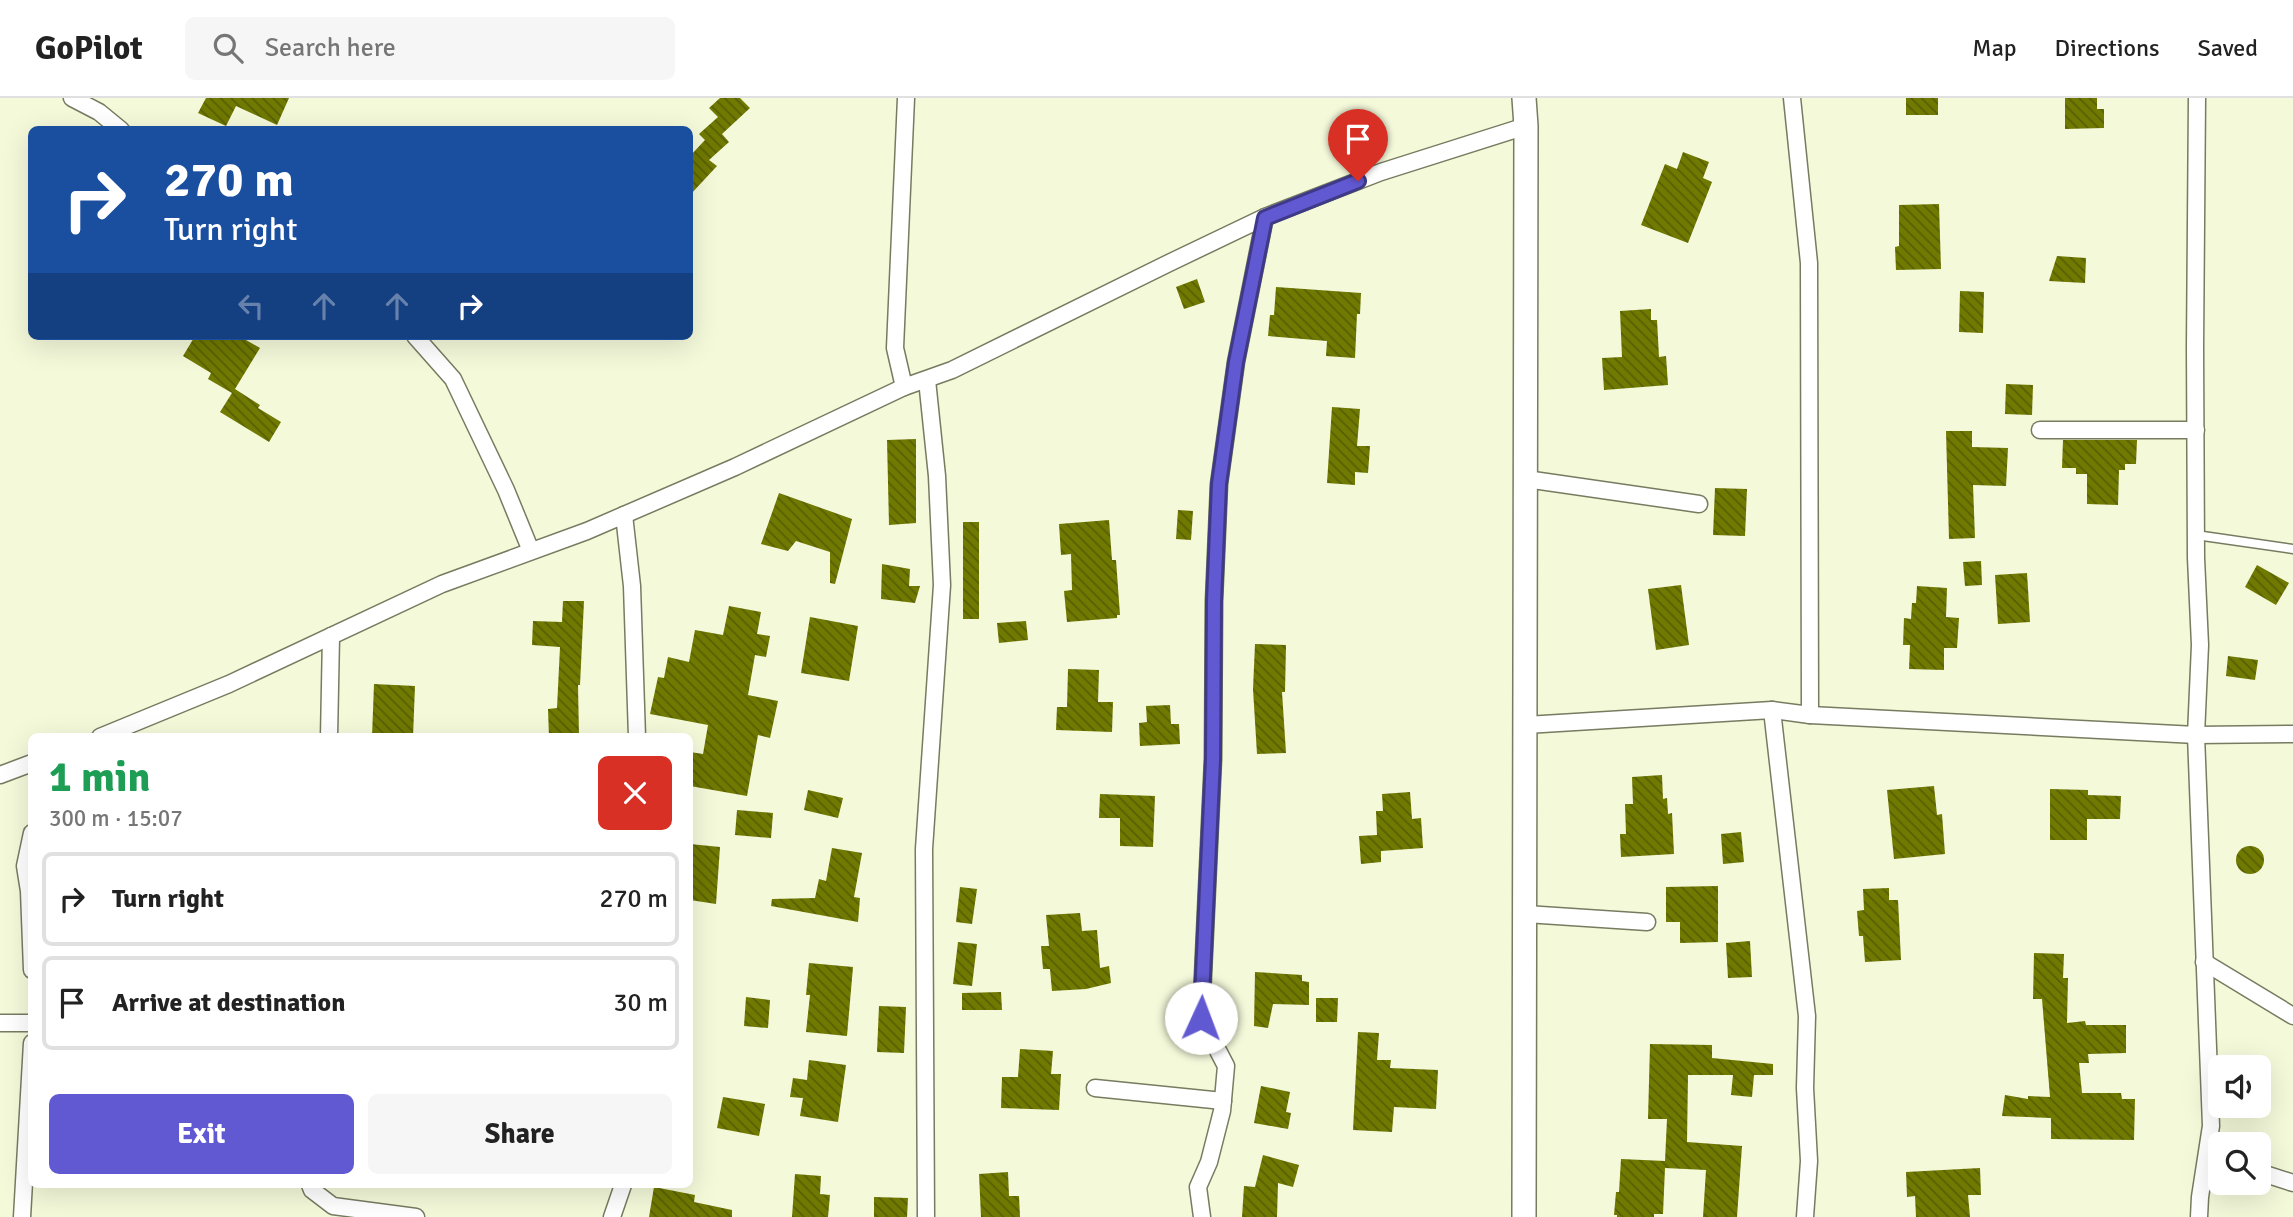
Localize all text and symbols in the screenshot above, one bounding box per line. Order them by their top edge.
search box [185,17,675,80]
text: GoPilot [35,28,143,69]
icon: search [209,29,247,67]
text: Search here [265,32,396,64]
text: Map [1972,33,2017,63]
text: Directions [2055,33,2160,63]
text: Saved [2198,33,2258,63]
pin [1328,109,1388,181]
icon: arrive [1339,120,1377,158]
text: 270 m [164,150,294,210]
icon: right [49,154,140,245]
text: Turn right [164,210,297,249]
icon: left [232,287,270,325]
icon: ahead [305,287,343,325]
icon: ahead [378,287,416,325]
icon: right [451,287,489,325]
text: 1 min [49,752,150,803]
button: close [598,756,672,830]
text: 300 m · 15:07 [49,804,183,833]
icon: right [53,880,91,918]
text: Turn right [112,883,224,915]
text: 270 m [599,883,668,915]
position arrow [1164,981,1238,1055]
icon: arrive [53,984,91,1022]
text: Arrive at destination [112,987,345,1019]
text: 30 m [613,987,668,1019]
map controls [2208,1055,2271,1195]
button: sound [2208,1055,2271,1118]
button: Exit [49,1094,354,1174]
button: Share [368,1094,672,1174]
button: search [2208,1132,2271,1195]

